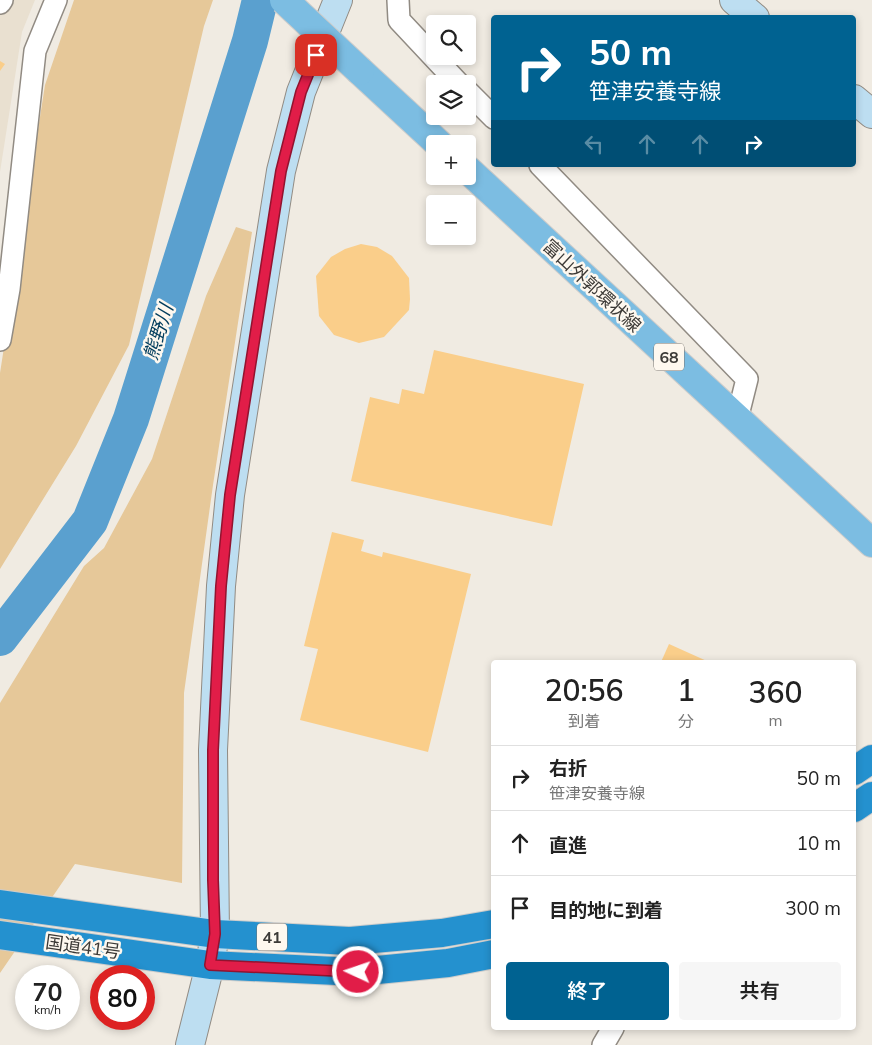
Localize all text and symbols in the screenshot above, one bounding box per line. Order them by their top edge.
map controls [426,15,476,245]
button: search [426,15,476,65]
text: 50 m [589,30,672,74]
pin [295,34,337,76]
icon: right [506,35,571,100]
icon: arrive [302,41,330,69]
button: layers [426,75,476,125]
text: 笹津安養寺線 [589,77,721,105]
icon: left [580,130,608,158]
icon: ahead [633,130,661,158]
icon: ahead [686,130,714,158]
icon: right [739,130,767,158]
button: + [426,135,476,185]
button: − [426,195,476,245]
street label: 富山外郭環状線 [538,234,646,337]
water label: 熊野川 [138,299,178,363]
road number: 68 [654,344,684,371]
text: 20:56 [544,671,624,709]
text: 1 [677,671,695,709]
text: 360 [749,673,803,711]
text: m [769,710,783,730]
text: 到着 [568,711,600,731]
text: 分 [678,711,694,731]
text: 右折 [549,756,587,780]
icon: right [506,764,534,792]
text: 50 m [797,766,841,790]
text: 笹津安養寺線 [549,783,645,803]
icon: ahead [506,829,534,857]
text: 10 m [797,831,841,855]
text: 直進 [549,833,587,857]
icon: arrive [506,894,534,922]
text: 300 m [785,896,841,920]
text: 目的地に到着 [549,898,663,922]
road number: 41 [257,924,287,950]
street label: 国道41号 [44,930,122,963]
position arrow [331,945,383,997]
button: 終了 [506,962,669,1020]
button: 共有 [679,962,841,1020]
speed limit sign: 80 [90,965,155,1030]
text: 70 [32,976,63,1007]
text: km/h [34,1002,61,1017]

